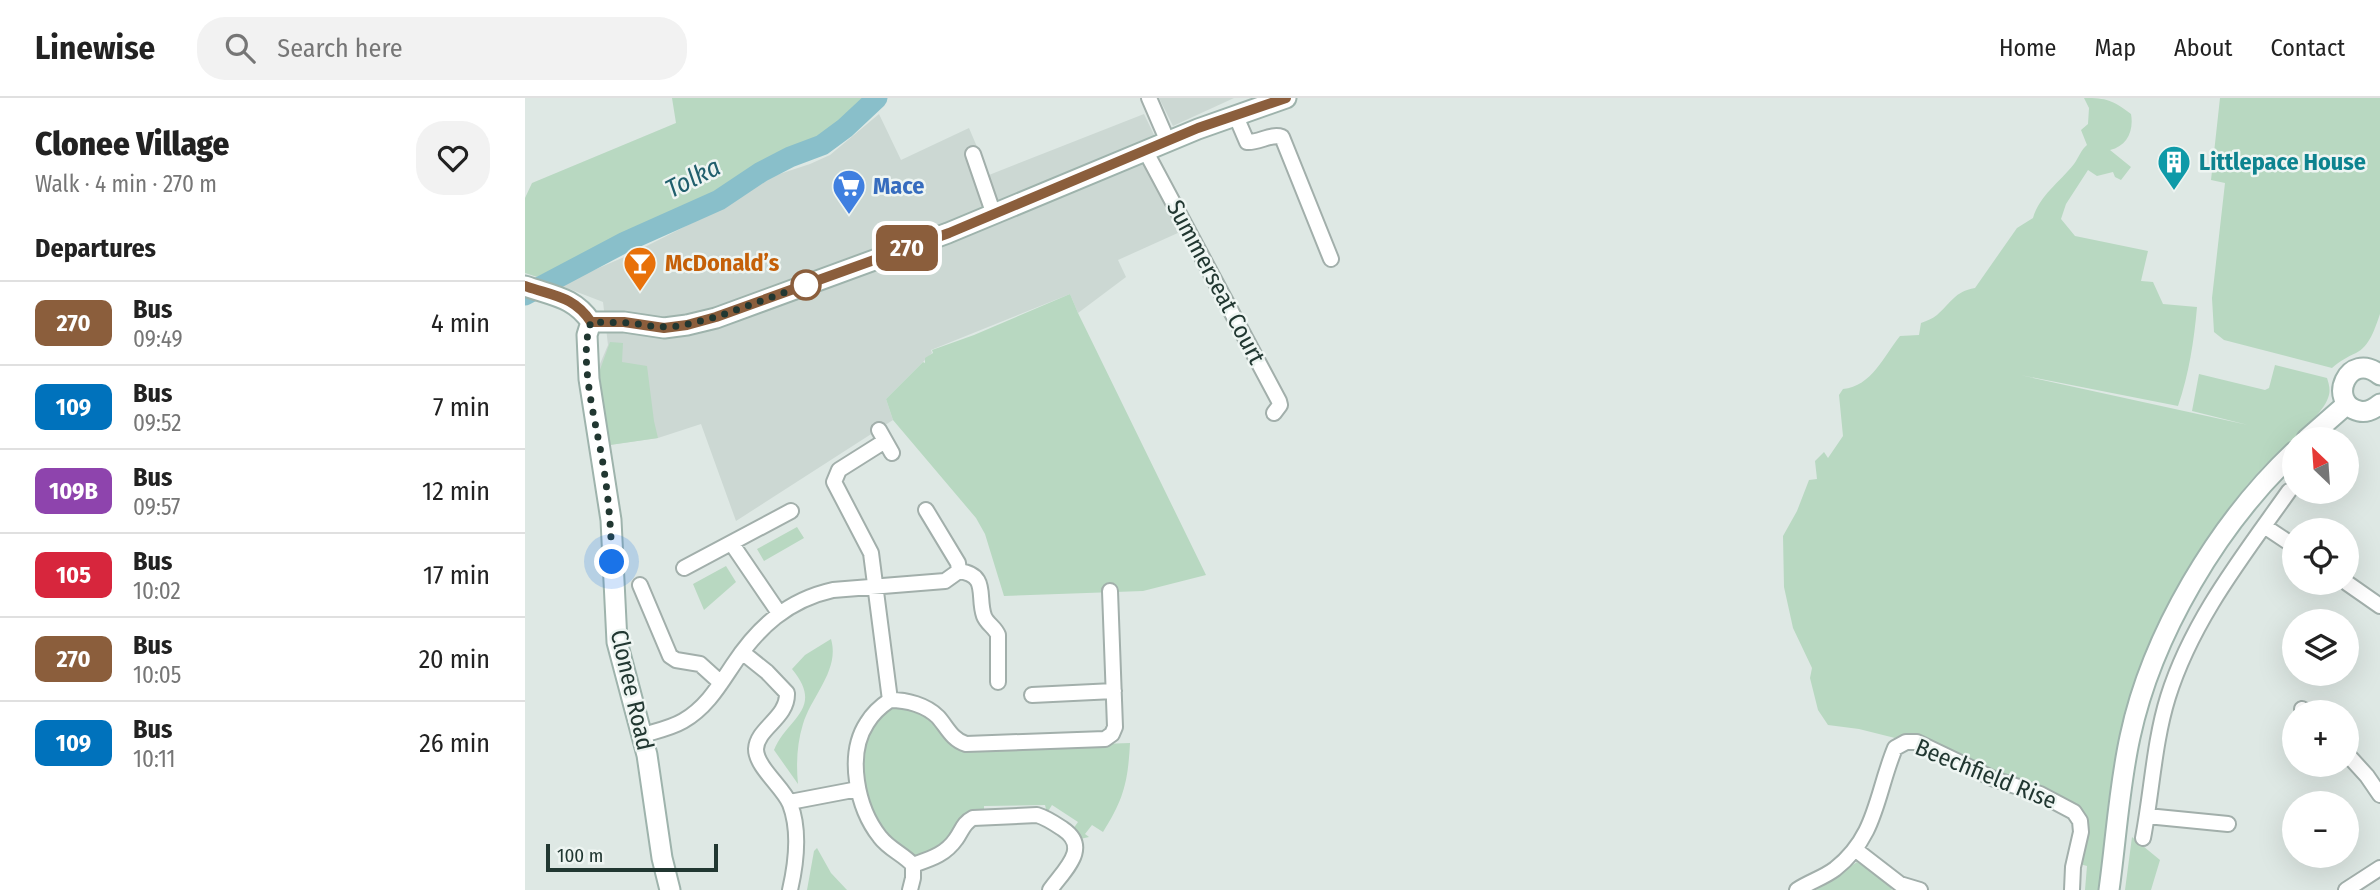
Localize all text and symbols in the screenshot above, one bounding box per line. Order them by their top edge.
search box [197,17,687,80]
text: Linewise [35,28,155,68]
icon: search [221,29,259,67]
text: Search here [277,33,403,64]
text: Home [1999,34,2056,62]
text: Map [2094,34,2136,62]
text: About [2174,34,2232,62]
text: Contact [2270,34,2345,62]
button: heart [416,121,490,195]
text: Clonee Village [35,124,229,164]
building icon: Littlepace House [2155,143,2193,192]
place label: Littlepace House [2199,148,2366,176]
water label: Tolka [660,151,726,205]
supermarket icon: Mace [830,167,868,216]
text: Walk · 4 min · 270 m [35,170,217,198]
place label: Mace [873,172,924,200]
street label: Summerseat Court [1161,195,1271,369]
line badge: 270 [867,225,947,271]
text: Departures [35,233,156,264]
text: 270 [890,234,924,262]
bar icon: McDonald’s [621,244,659,293]
place label: McDonald’s [665,249,780,277]
unlabelled marker [791,270,821,300]
text: Bus [133,294,172,325]
text: 4 min [431,308,490,339]
text: 270 [56,309,91,337]
text: 09:49 [133,325,183,353]
text: Bus [133,378,172,409]
text: 7 min [433,392,490,423]
text: 109 [56,393,91,421]
text: 09:52 [133,409,181,437]
north arrow [2282,427,2359,504]
map controls [2282,427,2359,868]
text: Bus [133,462,172,493]
text: 12 min [422,476,490,507]
text: 109B [49,477,98,505]
text: 09:57 [133,493,180,521]
button: locate [2282,518,2359,595]
your location [594,544,629,579]
text: Bus [133,546,172,577]
text: 17 min [423,560,490,591]
text: 105 [56,561,91,589]
text: 10:02 [133,577,181,605]
button: layers [2282,609,2359,686]
street label: Clonee Road [605,627,659,753]
text: Bus [133,630,172,661]
text: 20 min [419,644,490,675]
text: 270 [56,645,91,673]
text: 10:05 [133,661,181,689]
button: + [2282,700,2359,777]
text: Bus [133,714,172,745]
text: 26 min [419,728,490,759]
text: 109 [56,729,91,757]
street label: Beechfield Rise [1911,733,2061,815]
text: 10:11 [133,745,176,773]
button: − [2282,791,2359,868]
scale bar [546,841,717,873]
text: 100 m [557,844,603,867]

